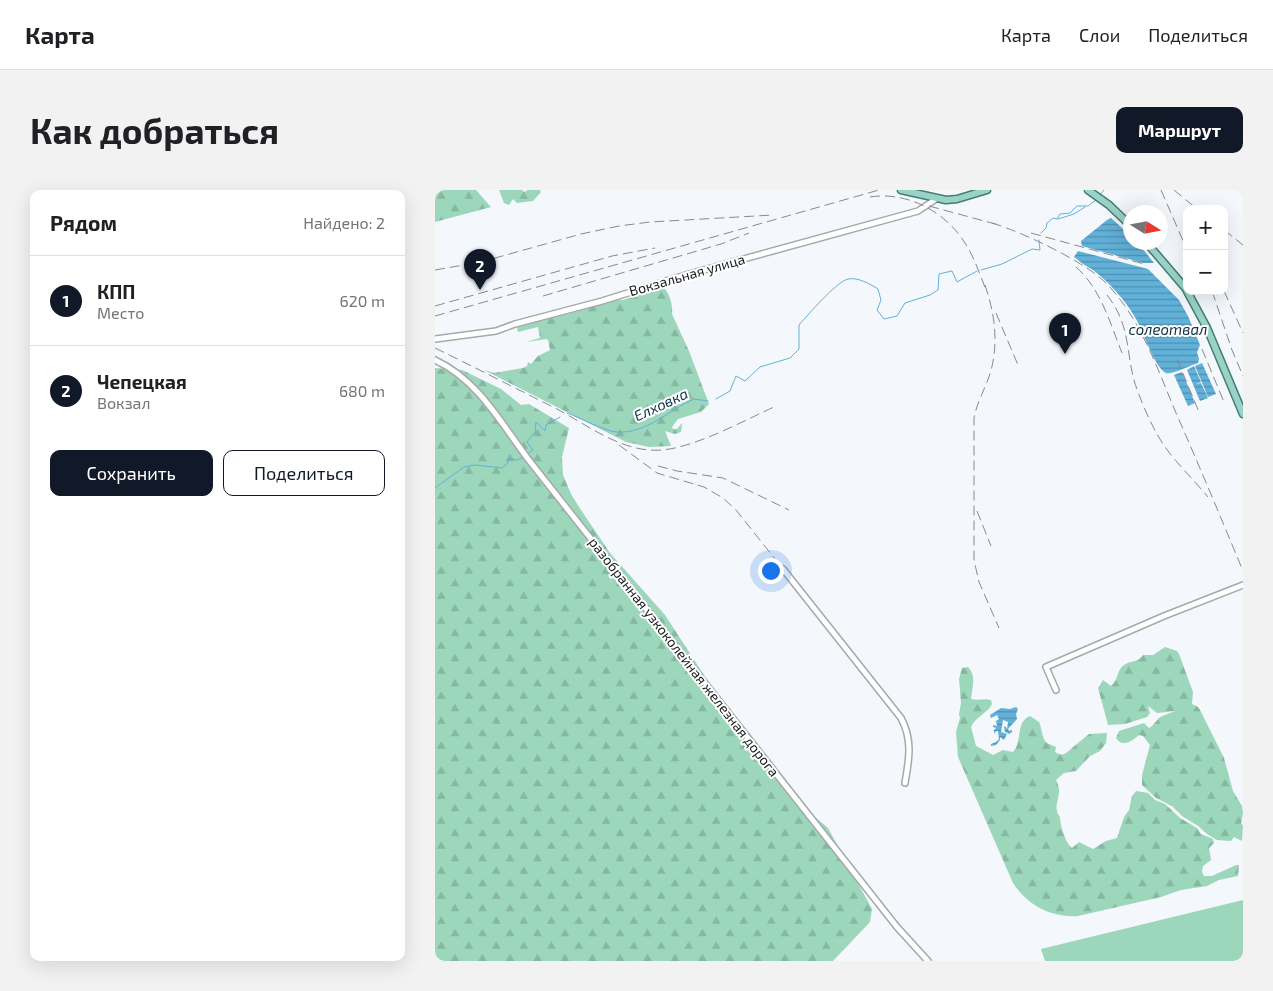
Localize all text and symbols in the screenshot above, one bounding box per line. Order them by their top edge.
text: Карта [25,20,95,49]
text: Карта [1001,24,1051,46]
text: Слои [1079,24,1120,46]
text: Поделиться [1148,24,1248,46]
button: Маршрут [1116,107,1243,153]
text: Как добраться [30,109,279,151]
north arrow [1123,205,1168,250]
map controls [1183,205,1228,295]
button: + [1183,205,1228,250]
text: Рядом [50,210,117,235]
text: Найдено: 2 [303,213,385,232]
pin: 2 [464,249,496,290]
street label: Вокзальная улица [627,250,747,299]
button: − [1183,250,1228,295]
text: КПП [97,280,136,303]
text: 1 [63,291,69,310]
text: 620 m [340,291,385,310]
text: Место [97,303,144,322]
pin: 1 [1049,313,1081,354]
water label: солеотвал [1129,320,1207,338]
text: Чепецкая [97,370,187,393]
text: 2 [61,381,71,400]
text: 680 m [339,381,385,400]
water label: Елховка [631,384,691,424]
text: Вокзал [97,393,150,412]
button: Сохранить [50,450,213,496]
button: Поделиться [223,450,385,496]
street label: разобранная узкоколейная железная дорога [586,534,783,780]
your location [758,558,784,584]

